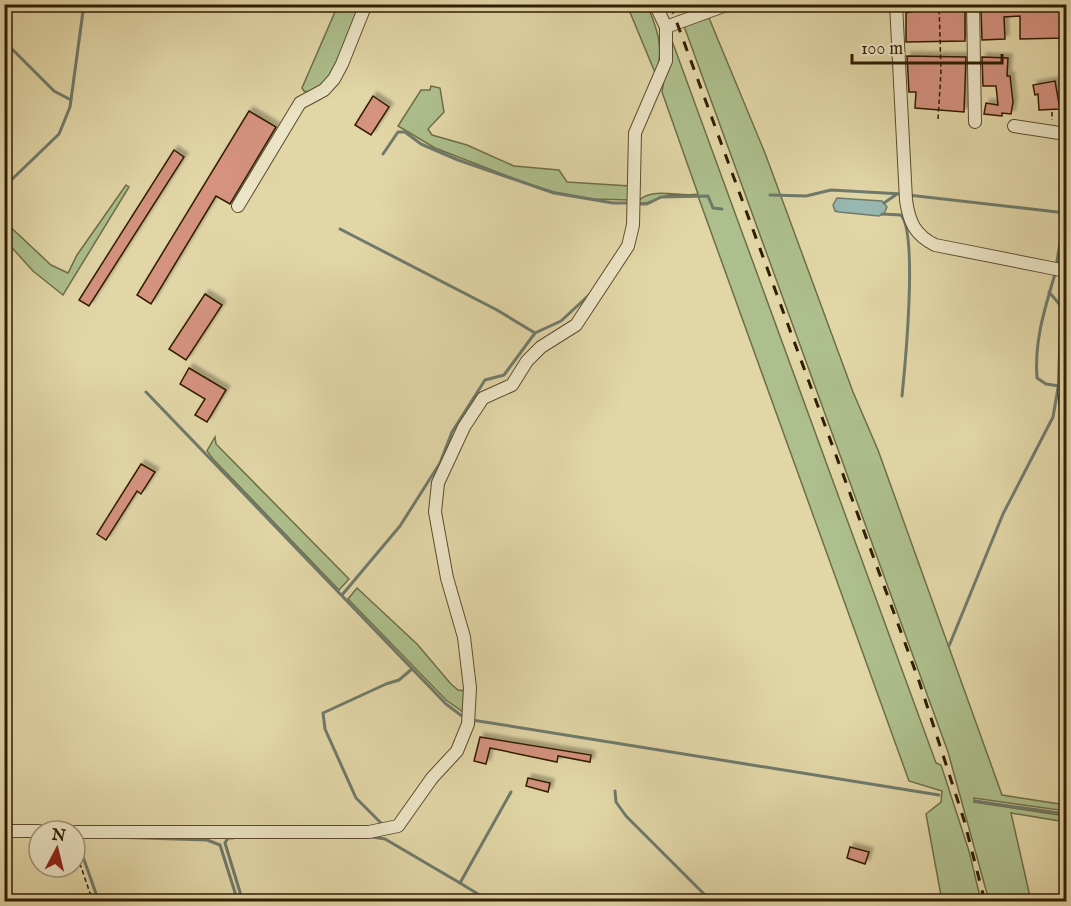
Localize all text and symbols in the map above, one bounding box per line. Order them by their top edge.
scale bar [852,27,1002,65]
text: 100 m [861,38,903,61]
north arrow [27,819,87,879]
text: N [50,825,67,847]

